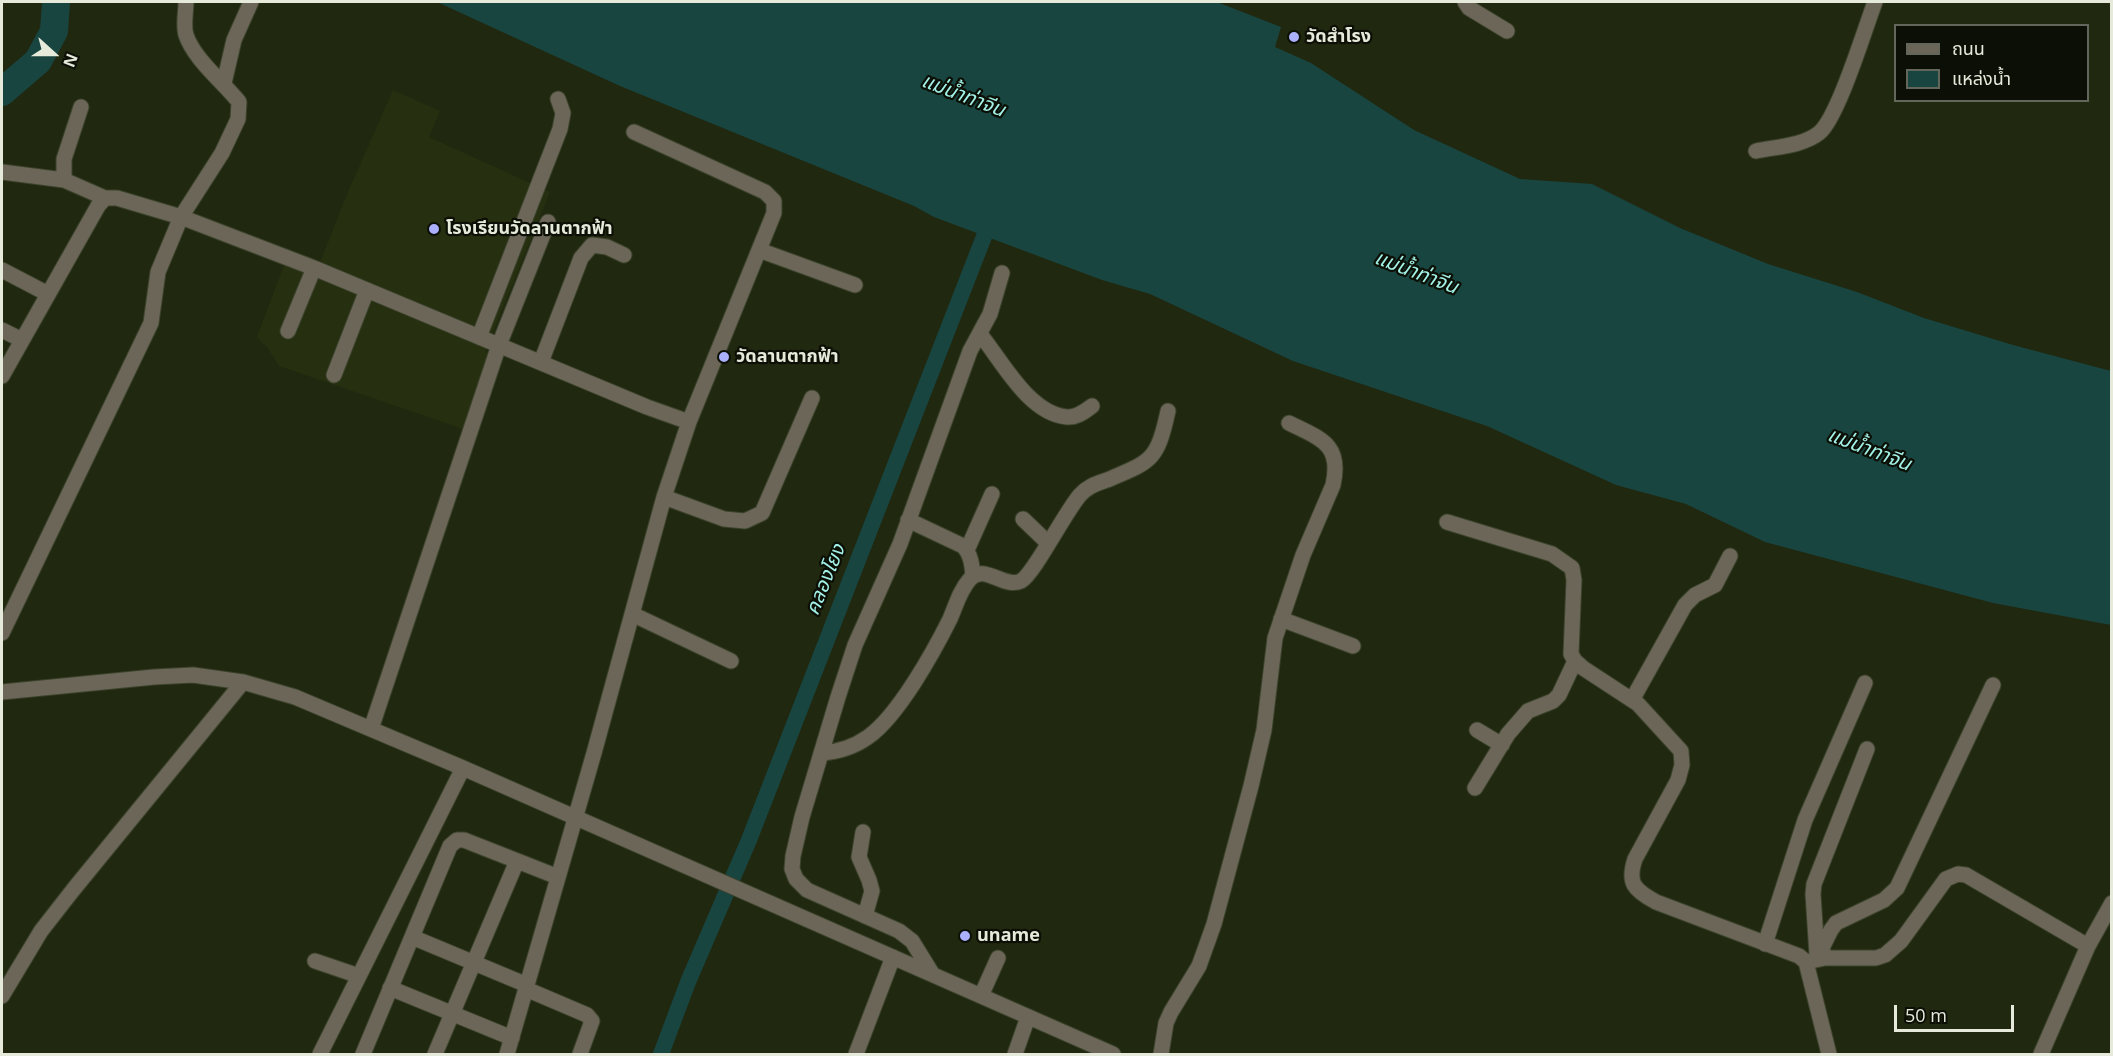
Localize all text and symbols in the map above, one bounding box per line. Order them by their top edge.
north arrow [24,24,84,84]
legend [1894,24,2089,102]
place label: วัดสำโรง [1306,26,1371,48]
marker: วัดสำโรง [1287,30,1301,44]
text: ถนน [1952,36,1985,60]
text: N [58,50,83,70]
text: แหล่งน้ำ [1952,66,2011,90]
water label: แม่น้ำท่าจีน [918,69,1008,123]
place label: โรงเรียนวัดลานตากฟ้า [446,218,613,240]
marker: โรงเรียนวัดลานตากฟ้า [427,222,441,236]
water label: แม่น้ำท่าจีน [1371,246,1461,300]
place label: วัดลานตากฟ้า [736,346,838,368]
marker: วัดลานตากฟ้า [717,350,731,364]
water label: แม่น้ำท่าจีน [1824,423,1914,477]
water label: คลองโยง [801,541,851,619]
place label: uname [977,925,1040,947]
marker: uname [958,929,972,943]
scale bar [1897,993,2017,1031]
text: 50 m [1905,1003,1947,1027]

